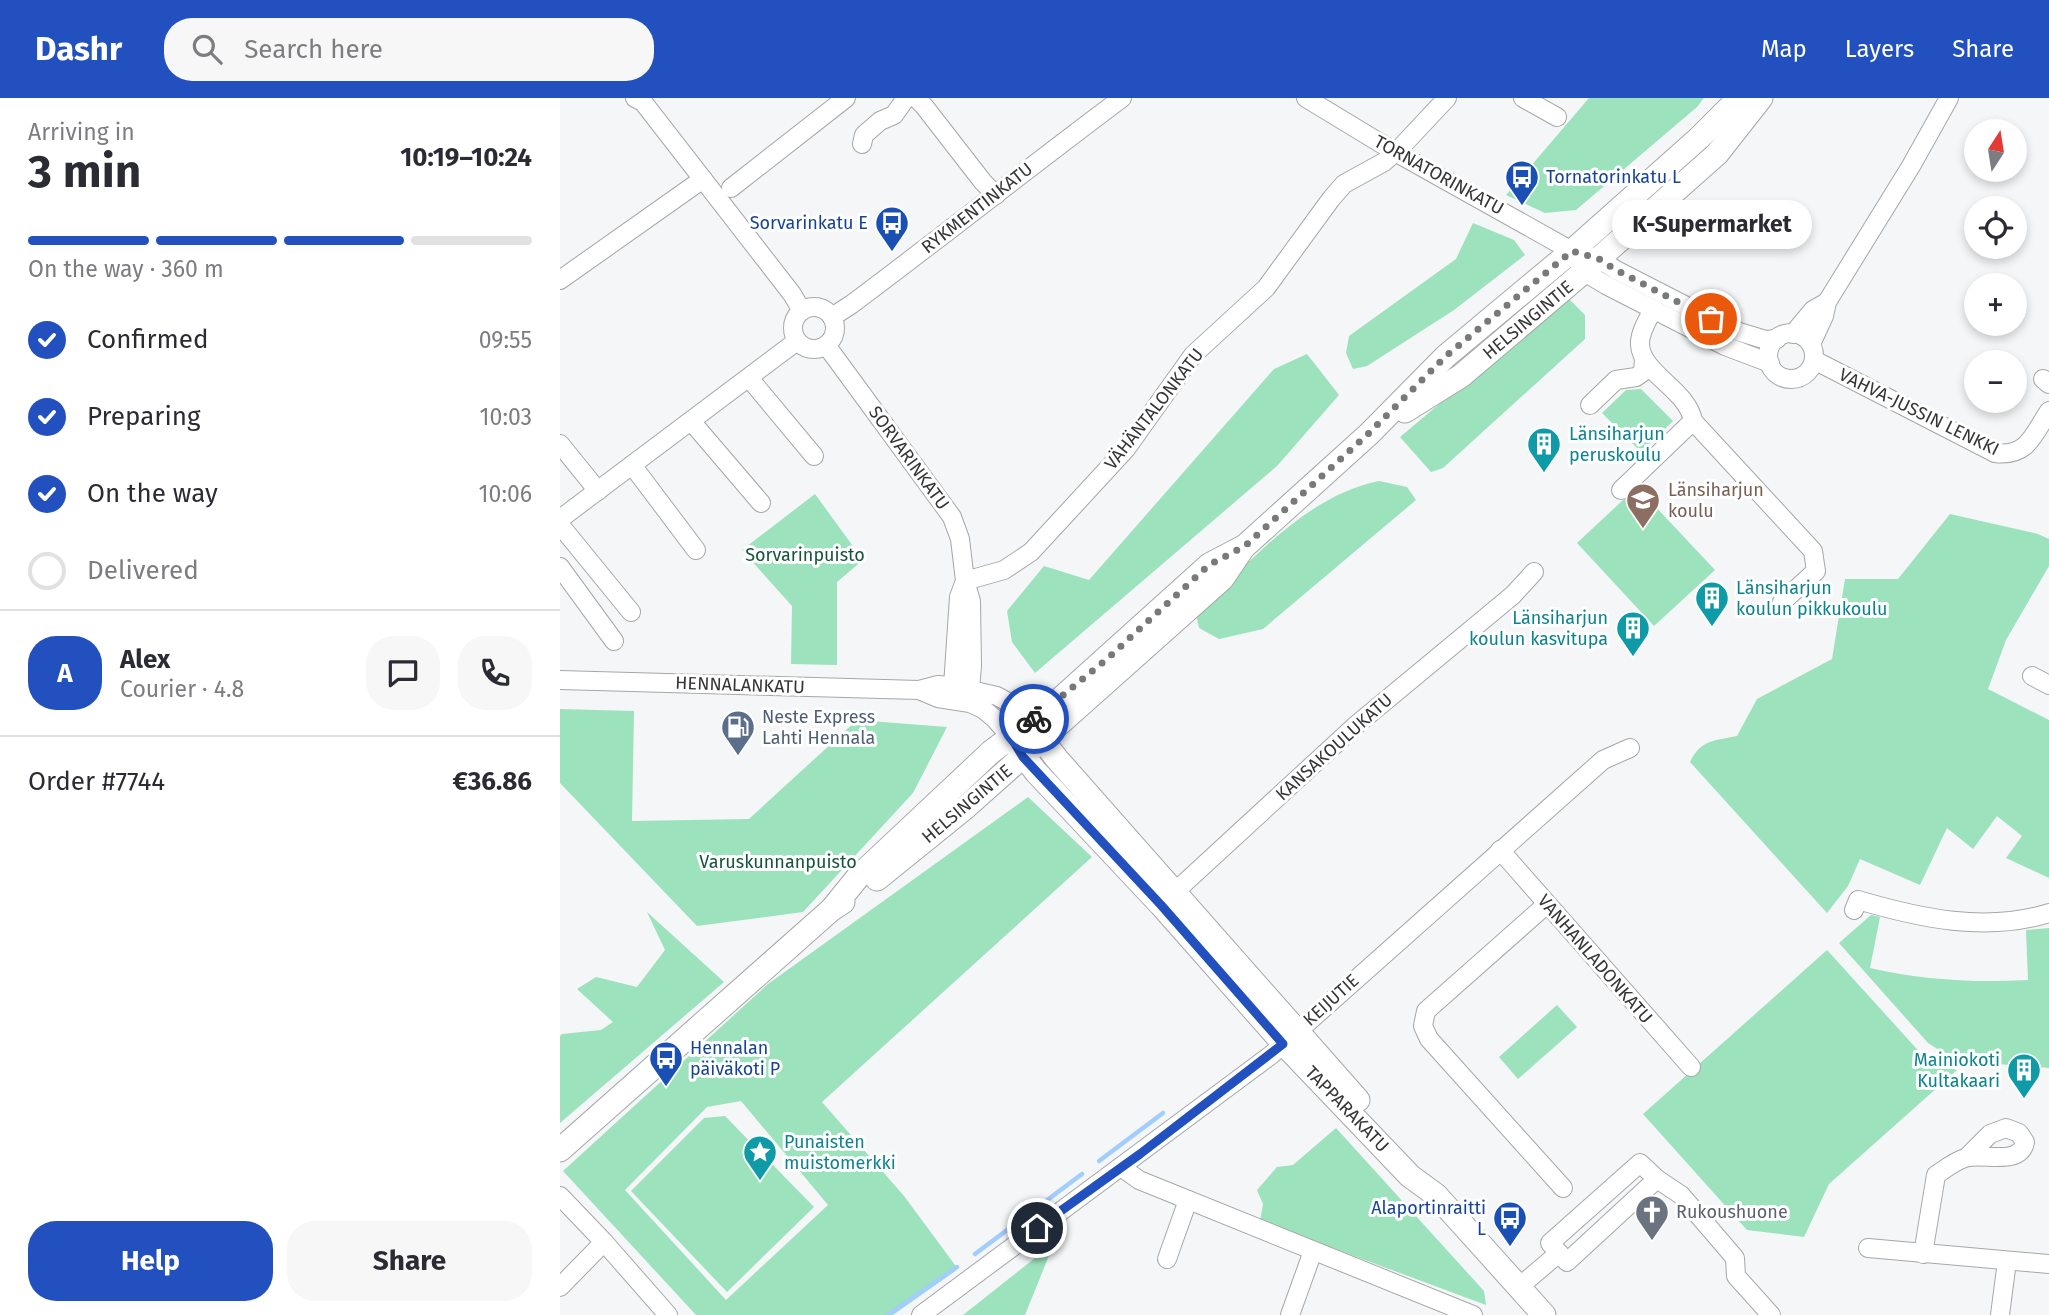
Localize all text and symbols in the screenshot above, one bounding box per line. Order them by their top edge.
search box [164,18,654,81]
text: Dashr [35,29,122,69]
icon: search [188,30,226,68]
text: Search here [244,34,383,65]
text: Map [1761,35,1807,63]
text: Layers [1845,35,1914,63]
text: Share [1952,35,2014,63]
text: Arriving in [28,118,135,146]
north arrow [1964,119,2026,182]
map controls [1964,119,2027,413]
street label: TORNATORINKATU [1370,130,1508,220]
text: 10:19–10:24 [400,142,532,173]
text: 3 min [28,144,141,199]
street label: RYKMENTINKATU [917,158,1037,258]
bus stop icon: Tornatorinkatu L [1503,158,1541,207]
place label: Tornatorinkatu L [1546,166,1681,188]
button: locate [1964,196,2027,259]
callout: K-Supermarket [1611,200,1811,249]
bus stop icon: Sorvarinkatu E [873,204,911,253]
text: K-Supermarket [1632,210,1792,238]
place label: Sorvarinkatu E [750,212,868,234]
text: On the way · 360 m [28,255,224,283]
button: + [1964,273,2027,336]
street label: HELSINGINTIE [1478,276,1578,364]
pin [1681,289,1741,349]
icon: bag [1692,300,1730,338]
icon: check [28,321,66,359]
text: Confirmed [87,324,208,355]
text: 09:55 [479,326,532,354]
street label: VÄHÄNTALONKATU [1100,344,1208,474]
button: − [1964,350,2027,413]
street label: VAHVA-JUSSIN LENKKI [1835,364,2003,460]
icon: check [28,398,66,436]
text: Preparing [87,401,200,432]
street label: SORVARINKATU [864,402,954,514]
text: 10:03 [480,403,532,431]
place label: Länsiharjun peruskoulu [1569,423,1665,466]
building icon: Länsiharjun peruskoulu [1525,425,1563,474]
icon: check [28,475,66,513]
text: On the way [87,478,218,509]
place label: Länsiharjun koulu [1668,479,1764,522]
text: 10:06 [479,480,532,508]
school or university icon: Länsiharjun koulu [1624,481,1662,530]
park label: Sorvarinpuisto [745,544,865,566]
text: Delivered [87,555,199,586]
place label: Länsiharjun koulun pikkukoulu [1736,577,1887,620]
building icon: Länsiharjun koulun pikkukoulu [1693,579,1731,628]
place label: Länsiharjun koulun kasvitupa [1469,607,1608,650]
building icon: Länsiharjun koulun kasvitupa [1614,609,1652,658]
button: chat [366,636,440,710]
button: phone [458,636,532,710]
text: Alex [120,644,170,675]
text: A [57,658,73,689]
street label: HENNALANKATU [675,672,805,698]
text: Courier · 4.8 [120,675,244,703]
courier [999,684,1069,754]
street label: KANSAKOULUKATU [1271,689,1397,805]
icon: bike [1015,700,1053,738]
place label: Neste Express Lahti Hennala [762,706,875,749]
fuel station icon: Neste Express Lahti Hennala [719,708,757,757]
street label: HELSINGINTIE [917,760,1017,848]
text: Order #7744 [28,766,165,797]
text: €36.86 [452,766,532,797]
park label: Varuskunnanpuisto [699,851,857,873]
street label: VANHANLADONKATU [1533,890,1657,1028]
street label: KEIJUTIE [1299,969,1363,1031]
place label: Hennalan päiväkoti P [690,1037,780,1080]
bus stop icon: Hennalan päiväkoti P [647,1039,685,1088]
place label: Mainiokoti Kultakaari [1914,1049,2000,1092]
building icon: Mainiokoti Kultakaari [2005,1051,2043,1100]
street label: TAPPARAKATU [1300,1061,1394,1157]
place label: Punaisten muistomerkki [784,1131,896,1174]
place icon: Punaisten muistomerkki [741,1133,779,1182]
church icon: Rukoushuone [1633,1193,1671,1242]
place label: Alaportinraitti L [1371,1197,1486,1240]
pin [1007,1198,1067,1258]
bus stop icon: Alaportinraitti L [1491,1199,1529,1248]
place label: Rukoushuone [1676,1201,1788,1223]
icon: home [1018,1209,1056,1247]
button: Help [28,1221,273,1301]
button: Share [287,1221,532,1301]

